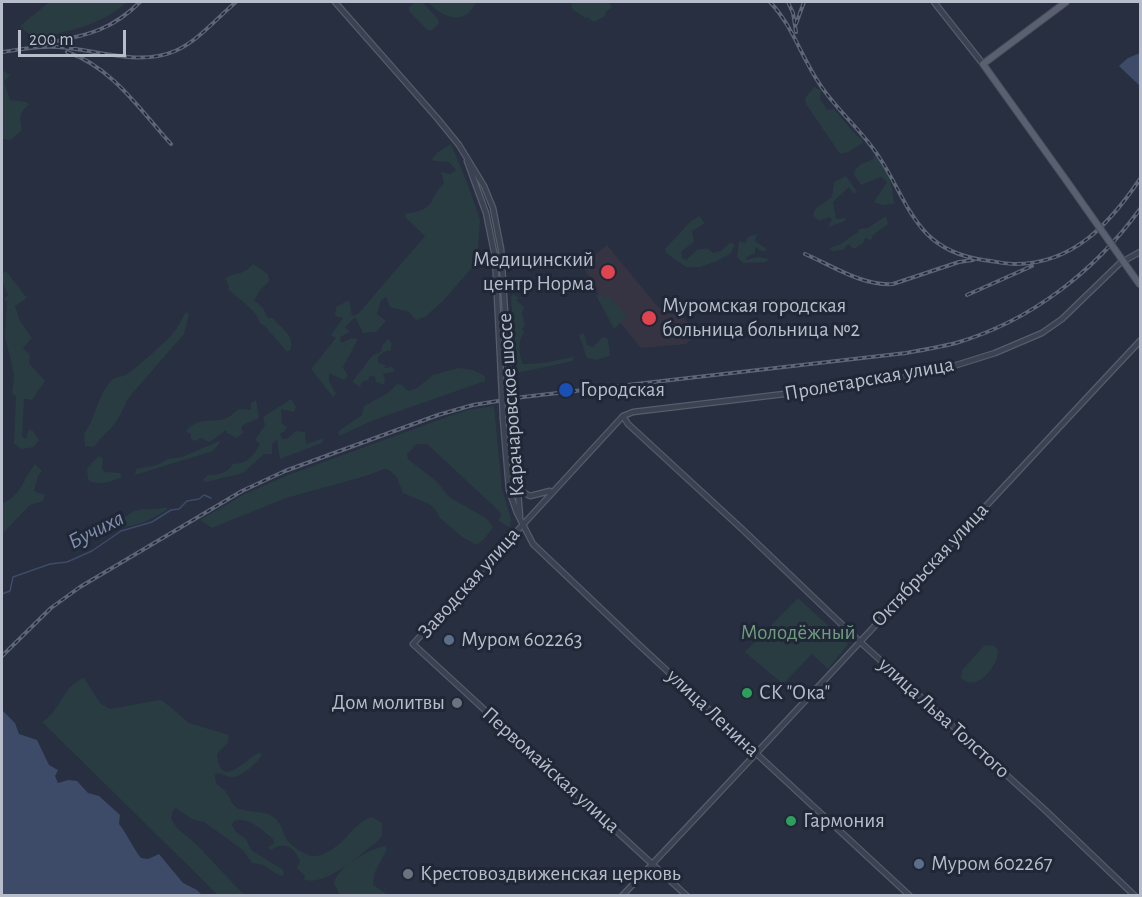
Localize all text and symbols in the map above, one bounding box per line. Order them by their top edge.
scale bar [21,18,129,56]
text: 200 m [29,31,74,49]
place label: Медицинский центр Норма [473,247,594,297]
marker: Медицинский центр Норма [599,263,617,281]
place label: Муромская городская больница больница №2 [662,293,860,343]
marker: Муромская городская больница больница №2 [640,309,658,327]
street label: Карачаровское шоссе [492,312,530,498]
street label: Пролетарская улица [782,352,956,406]
place label: Городская [580,377,665,403]
marker: Городская [557,381,575,399]
street label: Октябрьская улица [866,498,994,632]
water label: Бучиха [64,505,128,555]
street label: Заводская улица [413,522,525,644]
park label: Молодёжный [740,620,856,646]
place label: Муром 602263 [461,627,582,653]
marker: Муром 602263 [442,633,456,647]
street label: улица Льва Толстого [873,652,1015,784]
street label: улица Ленина [661,664,765,762]
place label: СК "Ока" [759,680,830,706]
marker: СК "Ока" [740,686,754,700]
place label: Дом молитвы [332,690,445,716]
marker: Дом молитвы [450,696,464,710]
street label: Первомайская улица [477,701,625,839]
place label: Гармония [803,808,885,834]
marker: Гармония [784,814,798,828]
place label: Муром 602267 [931,851,1053,877]
marker: Муром 602267 [912,857,926,871]
place label: Крестовоздвиженская церковь [420,861,681,887]
marker: Крестовоздвиженская церковь [401,867,415,881]

